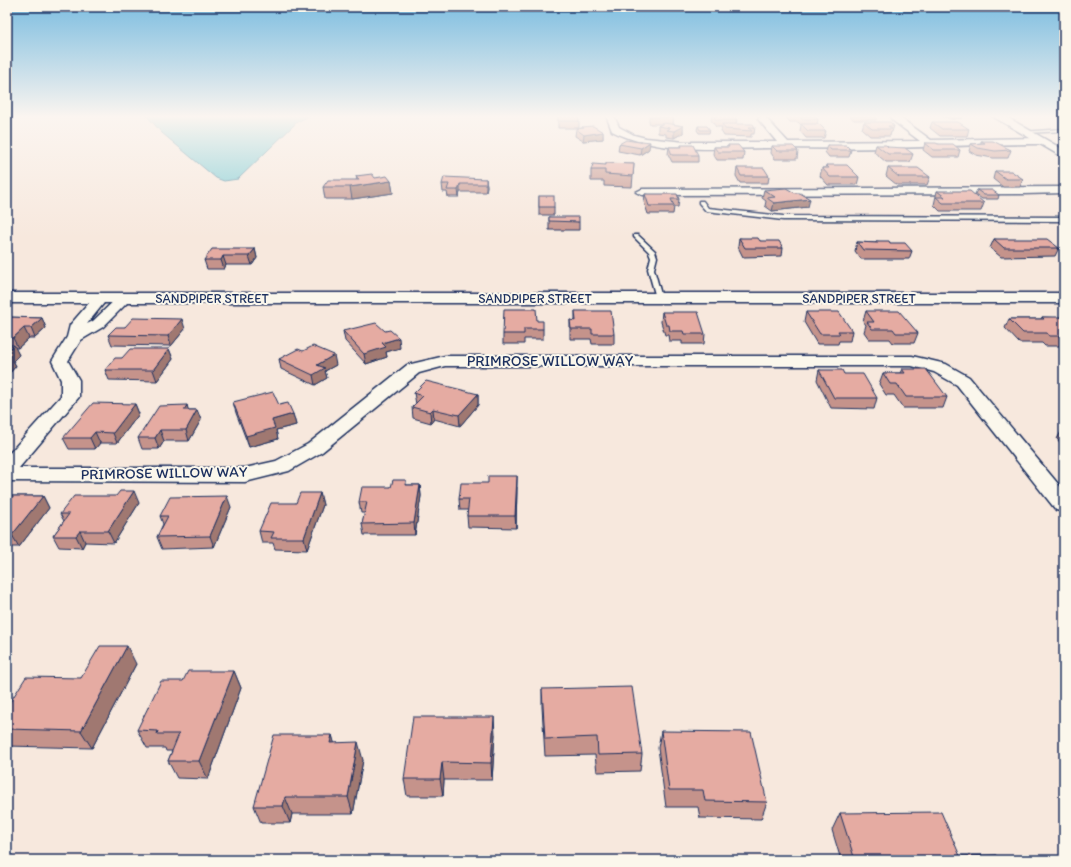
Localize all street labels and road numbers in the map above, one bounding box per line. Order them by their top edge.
street label: SANDPIPER STREET [155,291,270,306]
street label: SANDPIPER STREET [478,291,593,306]
street label: SANDPIPER STREET [802,291,917,306]
street label: PRIMROSE WILLOW WAY [467,352,634,370]
street label: PRIMROSE WILLOW WAY [80,463,248,483]

